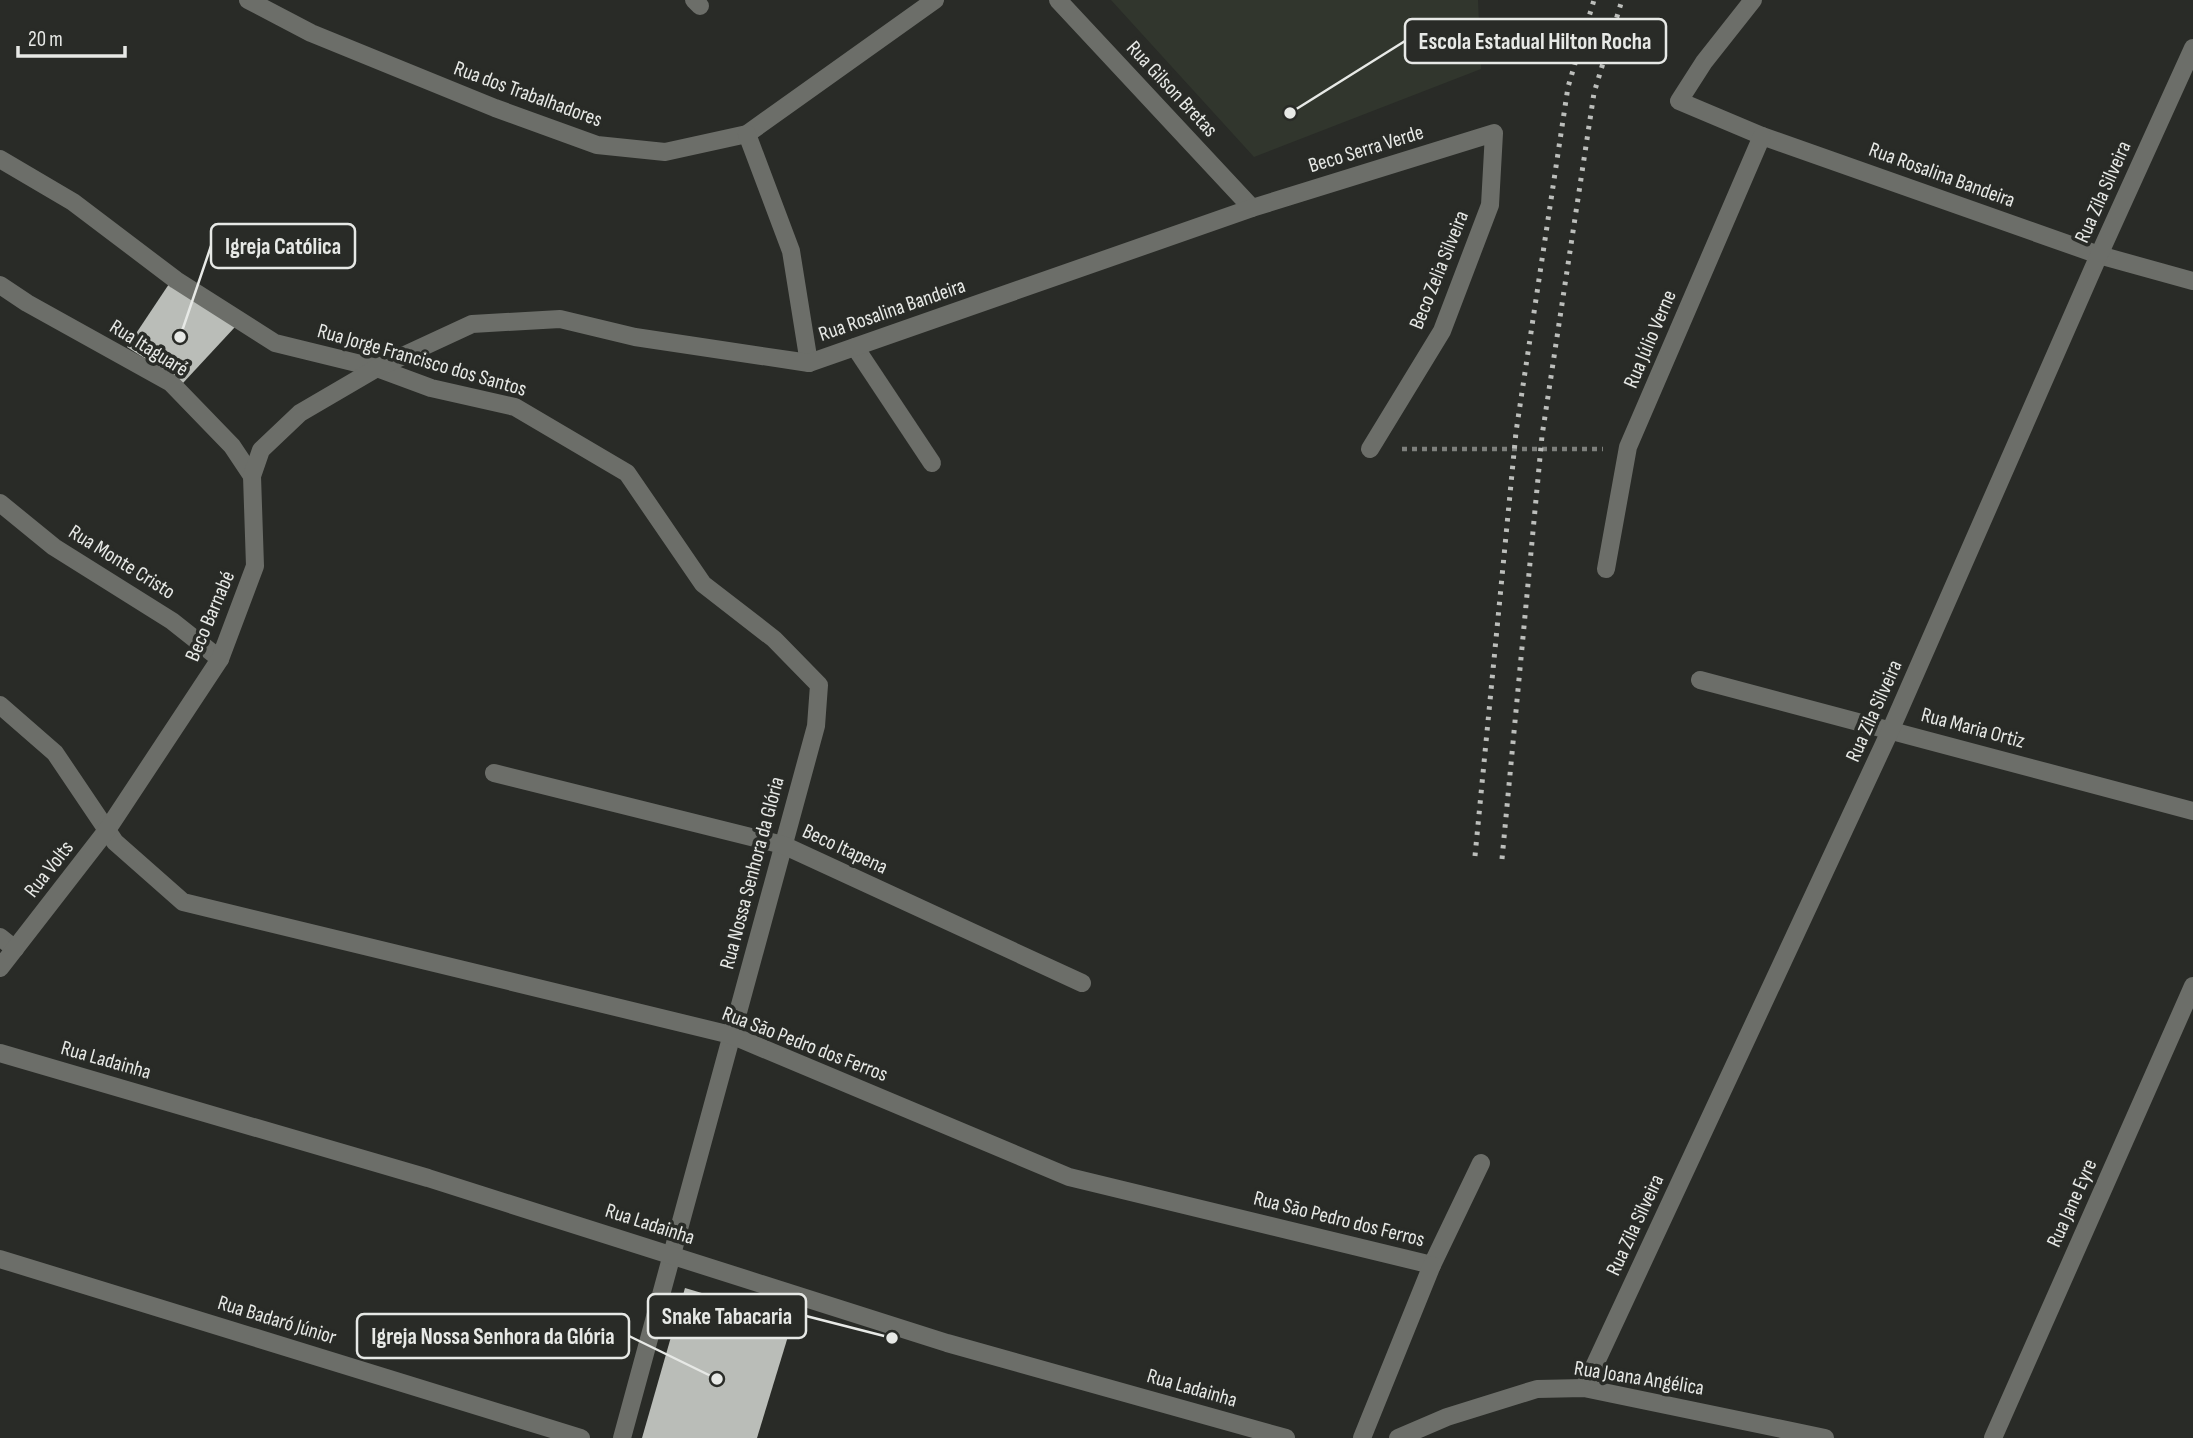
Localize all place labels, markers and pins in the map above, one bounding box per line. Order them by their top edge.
callout: Escola Estadual Hilton Rocha [1405,19,1666,63]
callout: Igreja Católica [211,224,355,268]
callout: Snake Tabacaria [648,1294,806,1338]
callout: Igreja Nossa Senhora da Glória [357,1314,629,1358]

